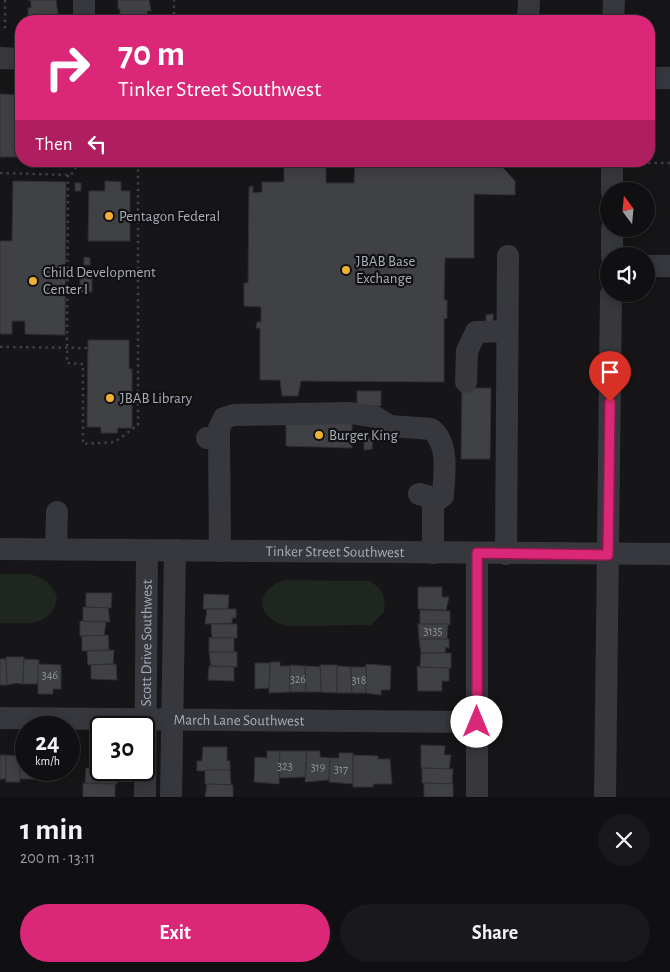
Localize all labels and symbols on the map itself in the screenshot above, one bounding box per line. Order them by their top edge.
north arrow [600,182,655,238]
place label: Pentagon Federal [119,209,220,224]
marker: Pentagon Federal [103,210,115,222]
place label: JBAB Base Exchange [356,254,415,286]
marker: JBAB Base Exchange [340,264,352,276]
place label: Child Development Center I [43,265,156,297]
marker: Child Development Center I [27,275,39,287]
pin [589,351,631,402]
place label: JBAB Library [120,391,193,406]
marker: JBAB Library [104,392,116,404]
place label: Burger King [329,428,399,443]
marker: Burger King [313,429,325,441]
street label: Tinker Street Southwest [266,543,405,560]
street label: Scott Drive Southwest [138,579,154,707]
house number: 3135 [423,625,443,637]
house number: 346 [42,669,59,681]
house number: 326 [290,673,306,685]
house number: 318 [352,674,367,686]
position arrow [450,695,502,747]
street label: March Lane Southwest [173,712,305,728]
speed limit sign: 30 [90,716,155,781]
house number: 323 [277,760,293,772]
house number: 319 [311,761,326,773]
house number: 317 [334,763,348,775]

